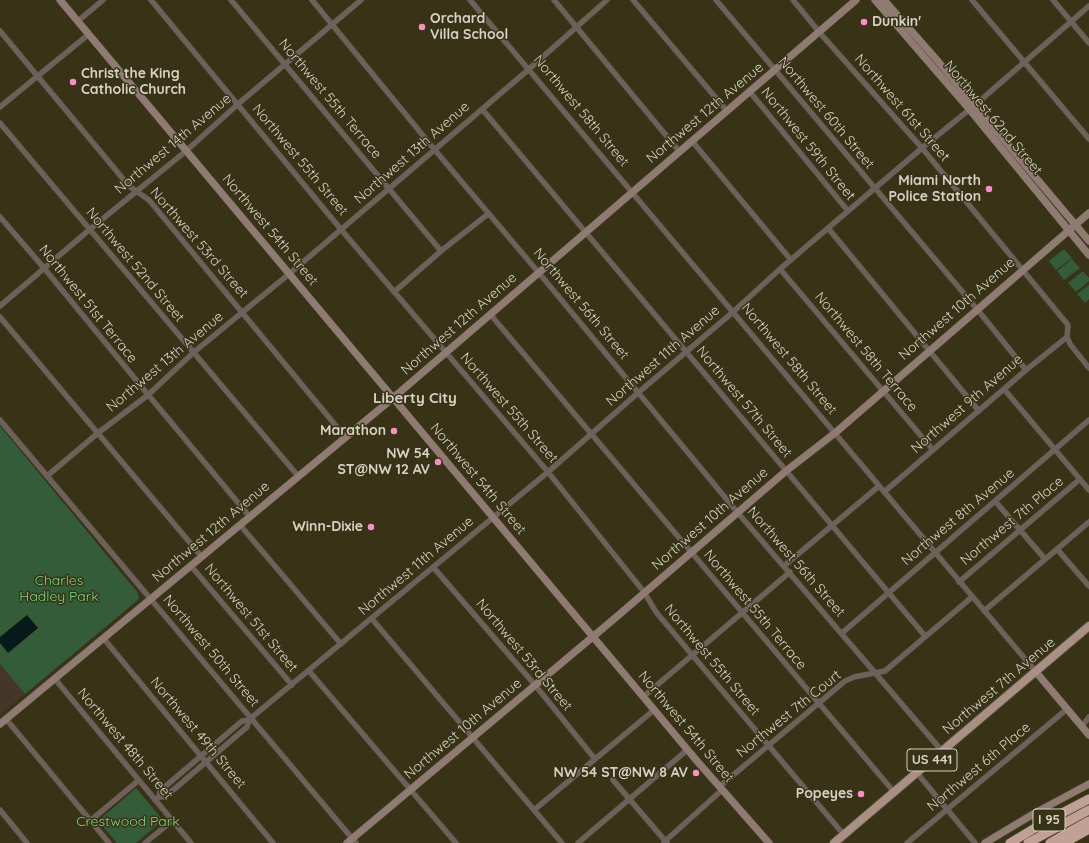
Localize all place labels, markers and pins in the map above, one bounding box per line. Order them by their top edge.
place label: Orchard Villa School [430,11,508,44]
place label: Dunkin' [872,14,921,30]
marker: Dunkin' [859,17,869,27]
marker: Orchard Villa School [417,22,427,32]
place label: Christ the King Catholic Church [81,66,186,98]
marker: Christ the King Catholic Church [68,77,78,87]
place label: Miami North Police Station [888,173,981,206]
marker: Miami North Police Station [984,184,994,194]
place label: Marathon [320,423,386,439]
marker: Marathon [389,426,399,436]
place label: NW 54 ST@NW 12 AV [337,446,430,478]
marker: NW 54 ST@NW 12 AV [433,457,443,467]
place label: Winn-Dixie [293,519,363,535]
marker: Winn-Dixie [366,522,376,532]
place label: NW 54 ST@NW 8 AV [554,765,688,781]
marker: NW 54 ST@NW 8 AV [691,768,701,778]
place label: Popeyes [796,786,853,802]
marker: Popeyes [856,789,866,799]

